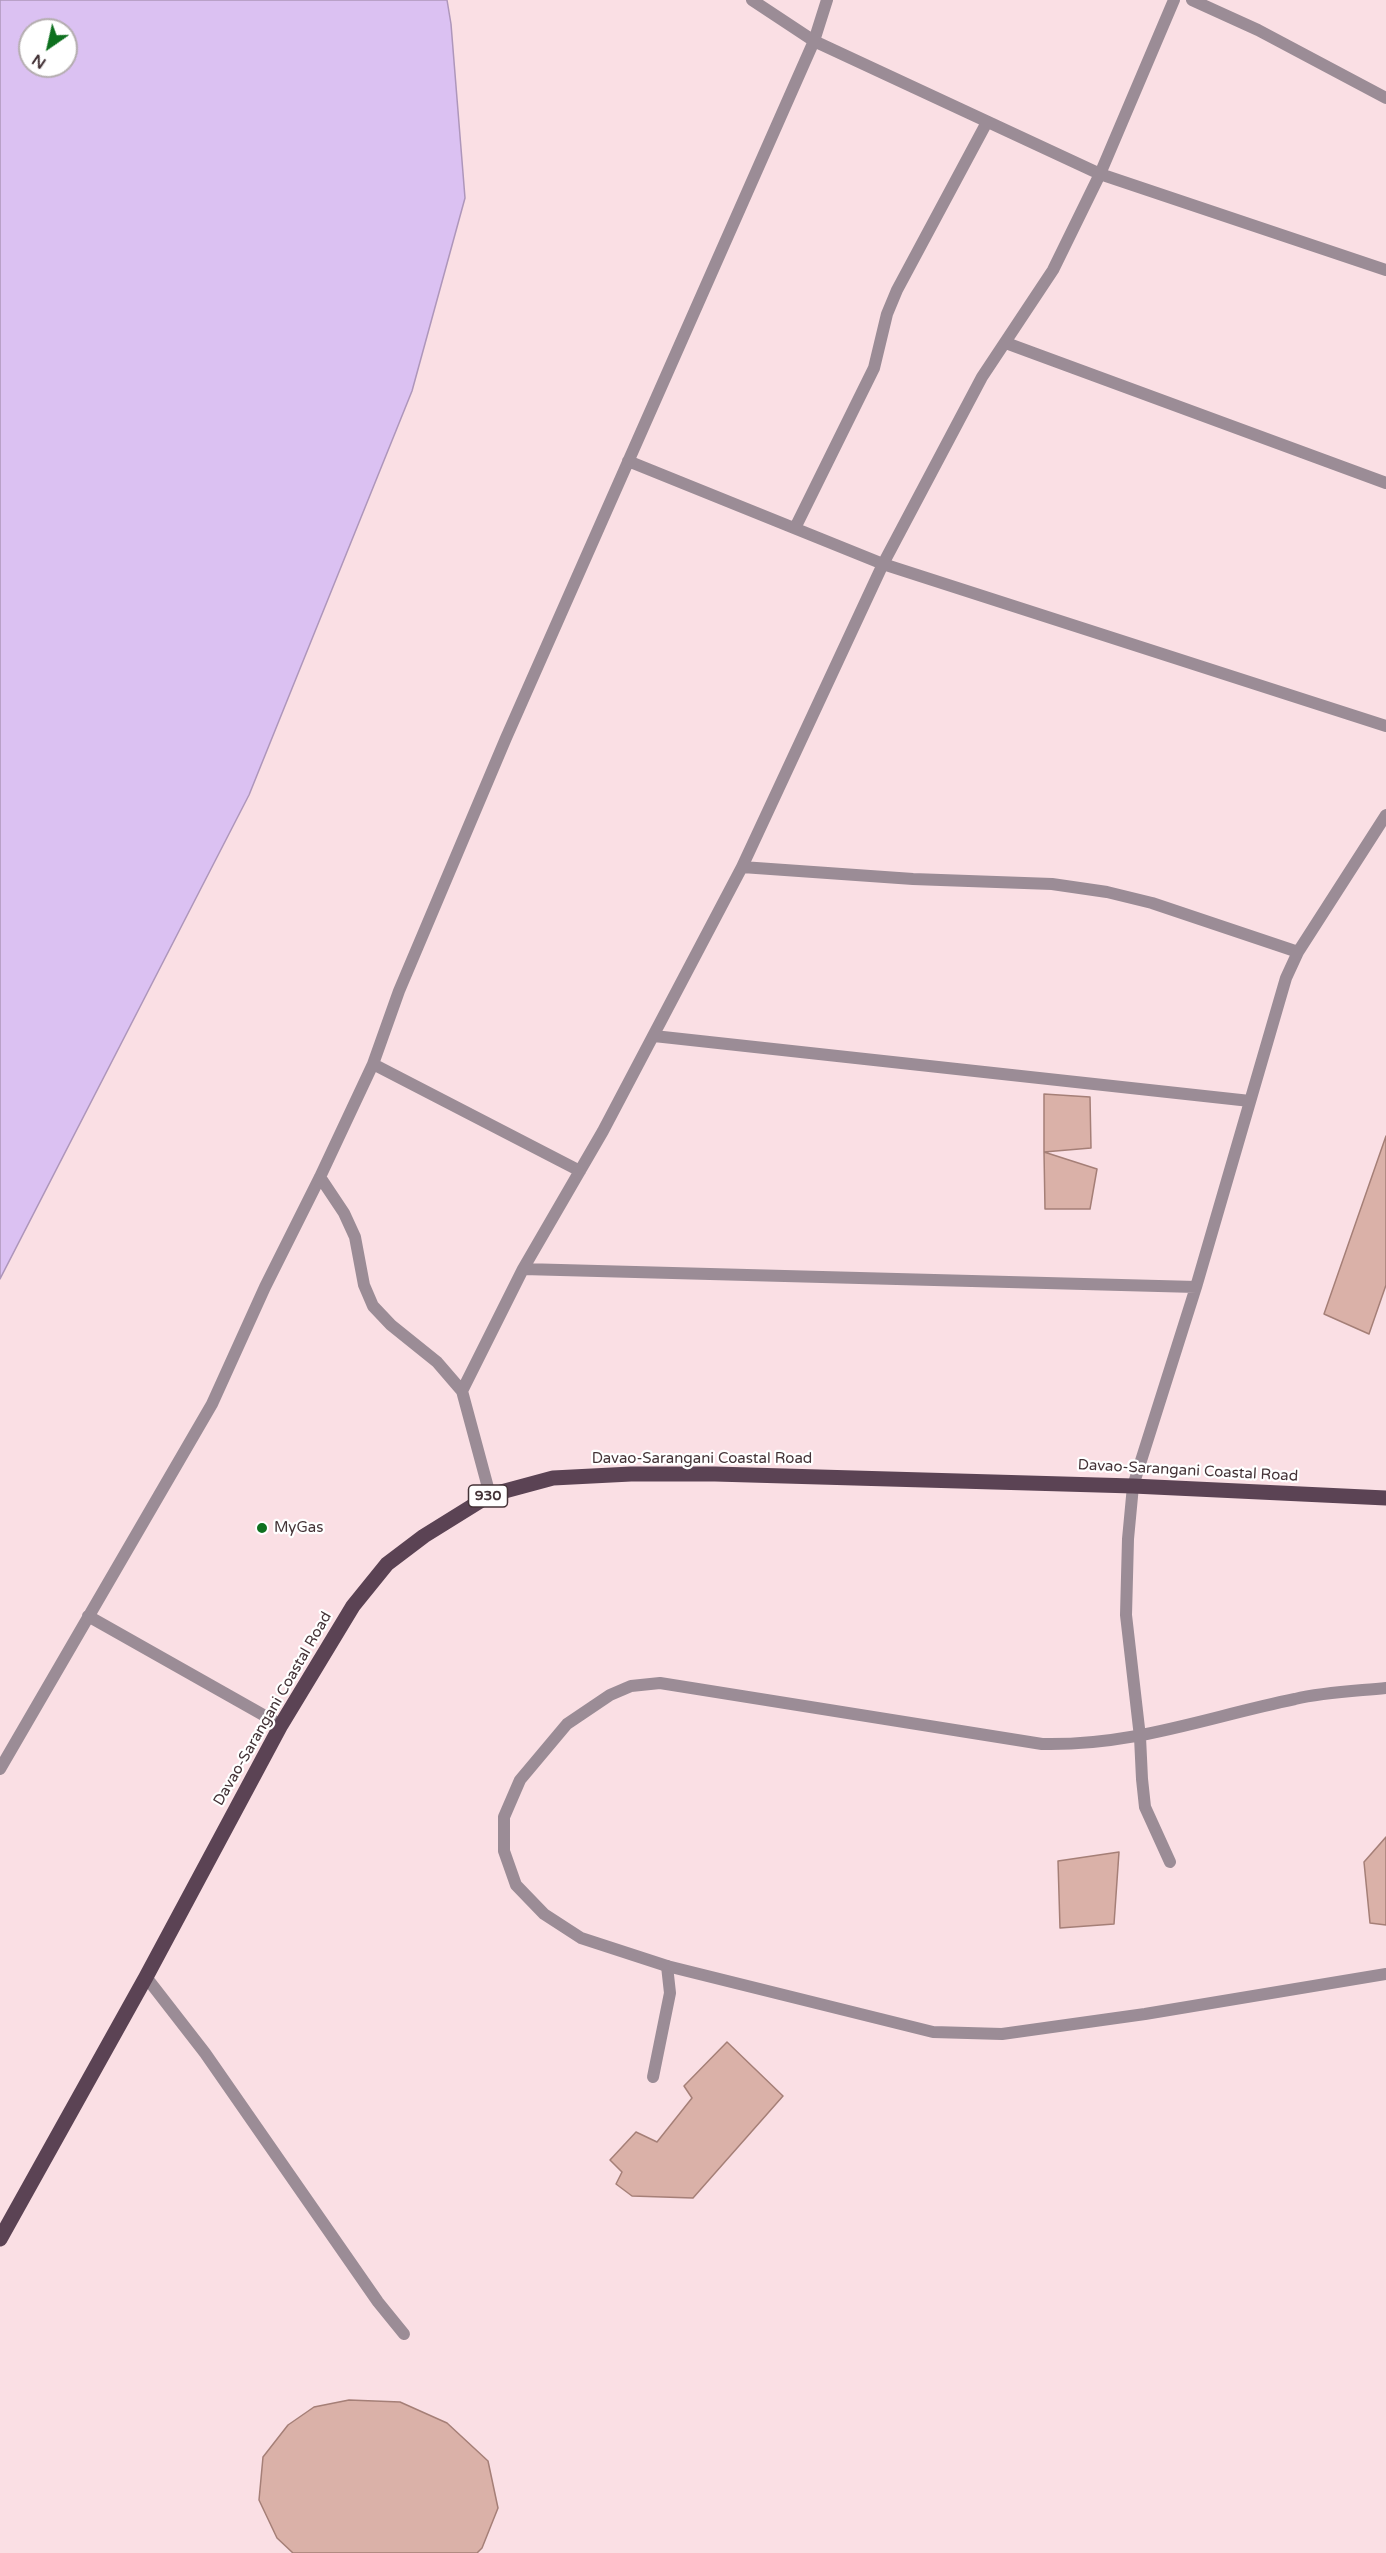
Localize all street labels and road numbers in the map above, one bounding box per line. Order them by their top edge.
street label: Davao-Sarangani Coastal Road [592,1450,812,1468]
street label: Davao-Sarangani Coastal Road [1077,1456,1299,1486]
road number: 930 [468,1485,508,1507]
street label: Davao-Sarangani Coastal Road [210,1609,336,1809]

